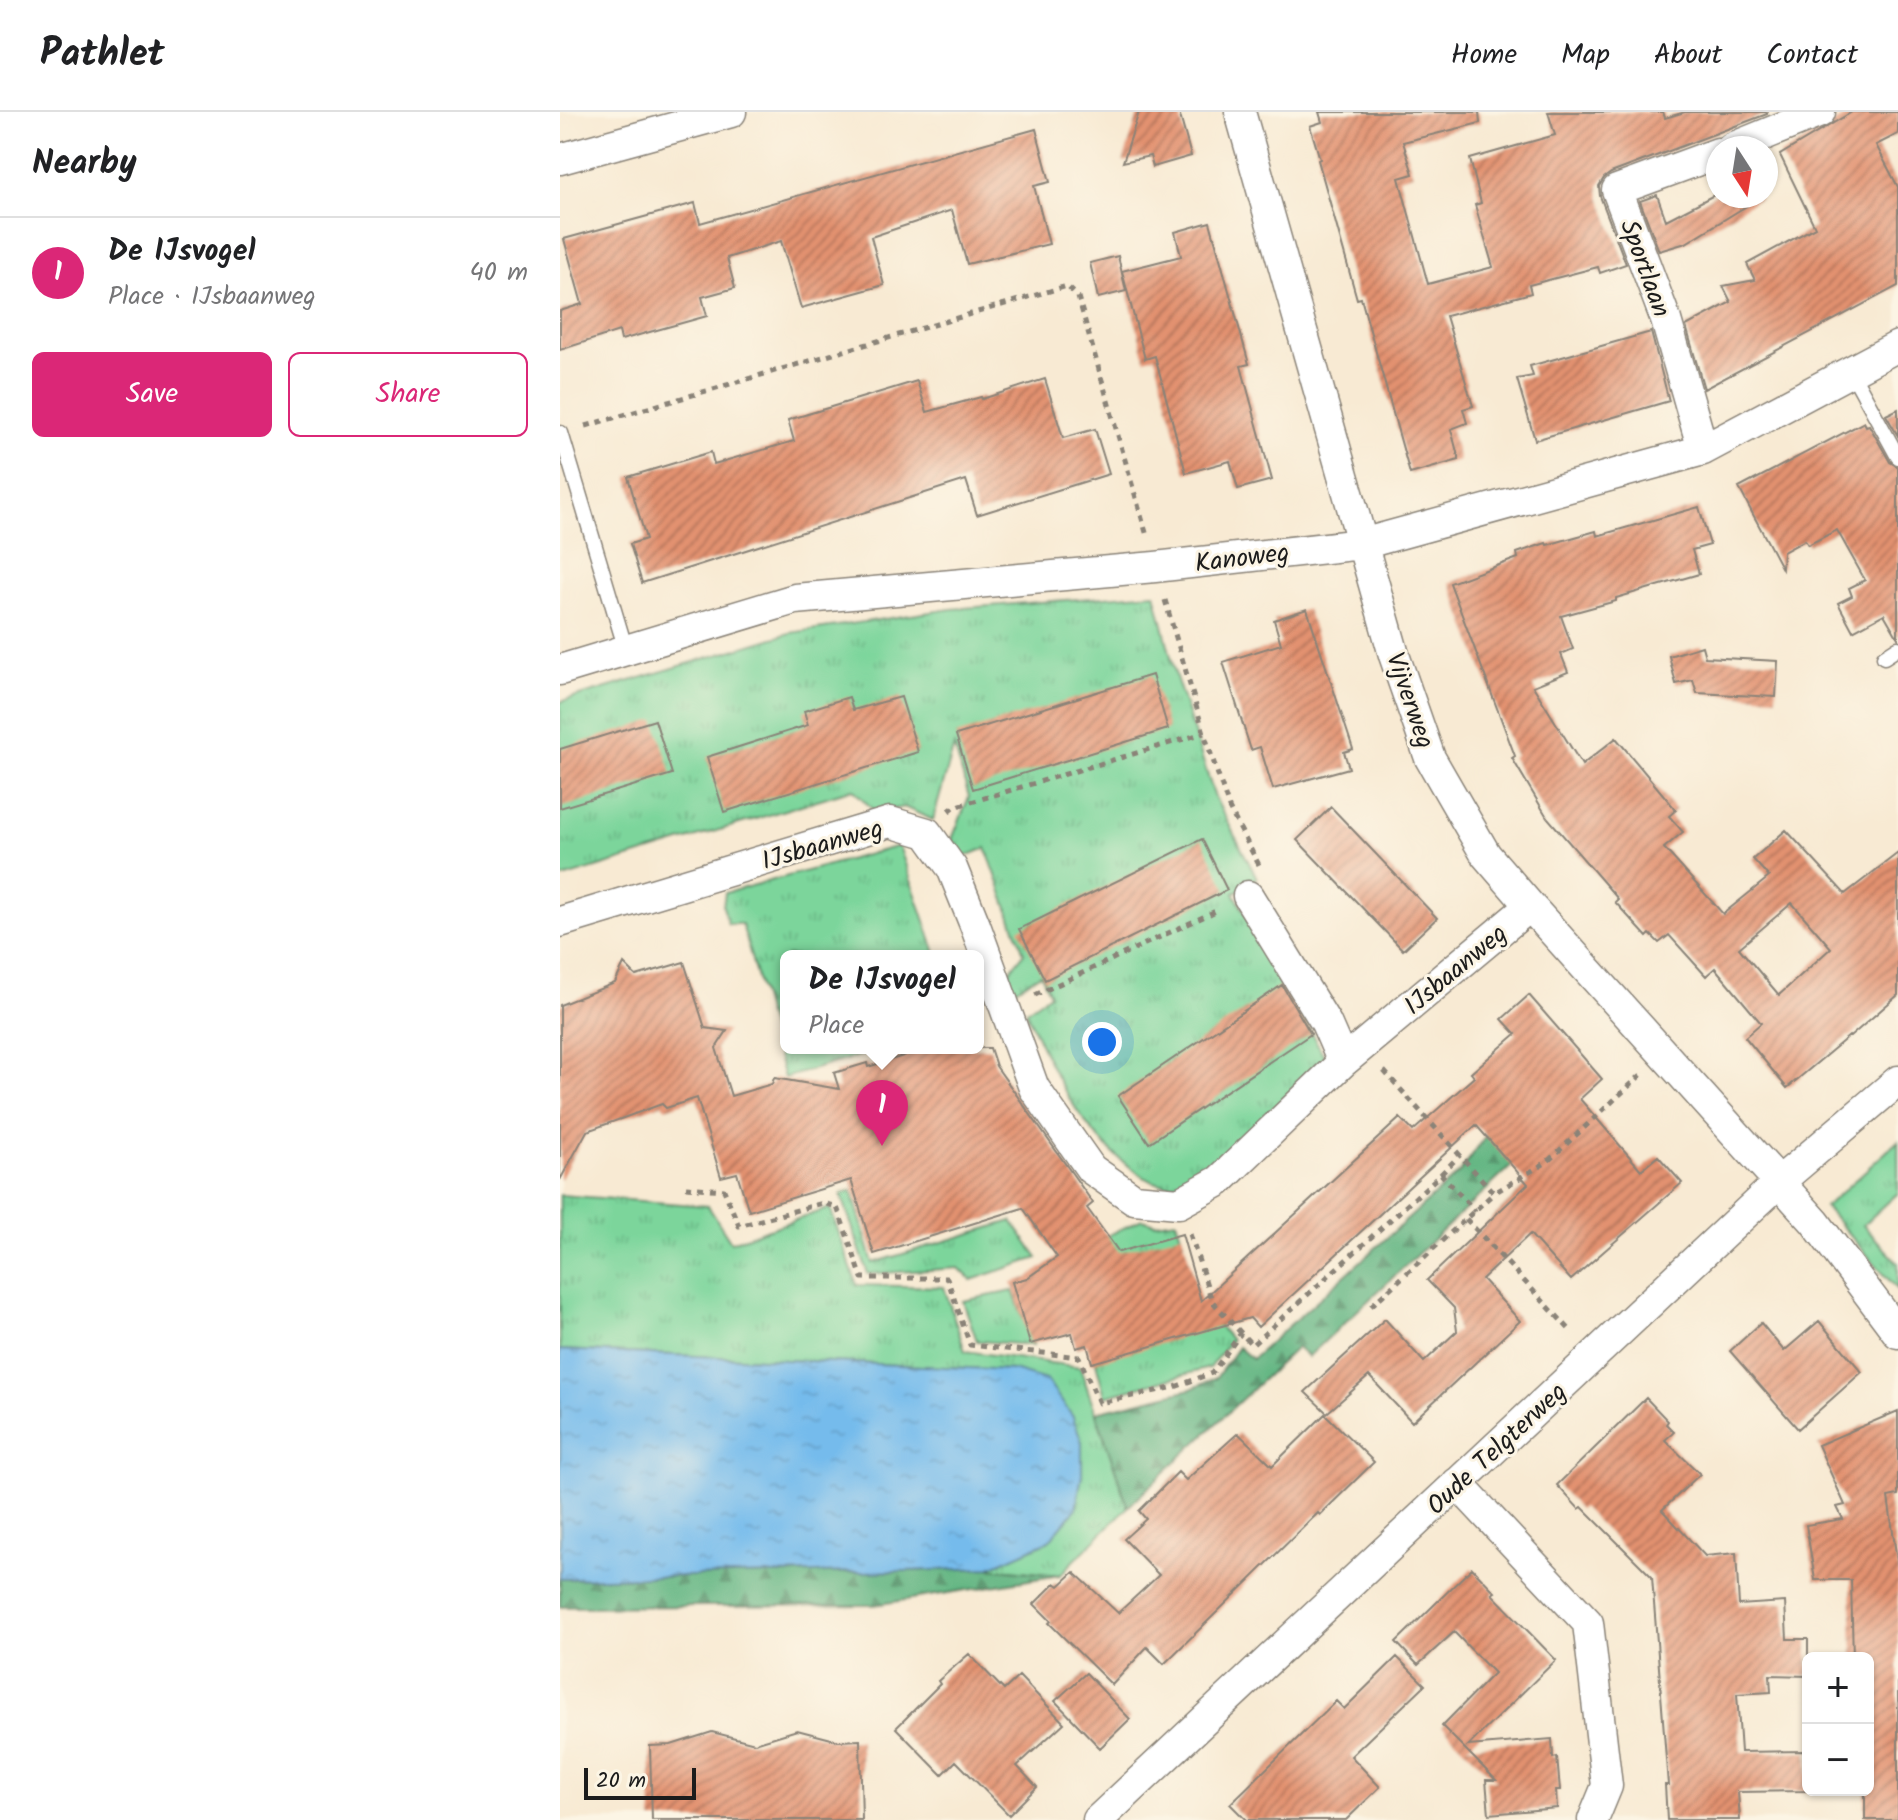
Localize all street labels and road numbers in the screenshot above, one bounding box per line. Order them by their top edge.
street label: Sportlaan [1607,214,1681,323]
street label: Kanoweg [1193,532,1292,586]
street label: Vijverweg [1373,647,1445,755]
street label: IJsbaanweg [757,809,888,883]
street label: IJsbaanweg [1395,914,1518,1027]
street label: Oude Telgterweg [1417,1373,1577,1526]

